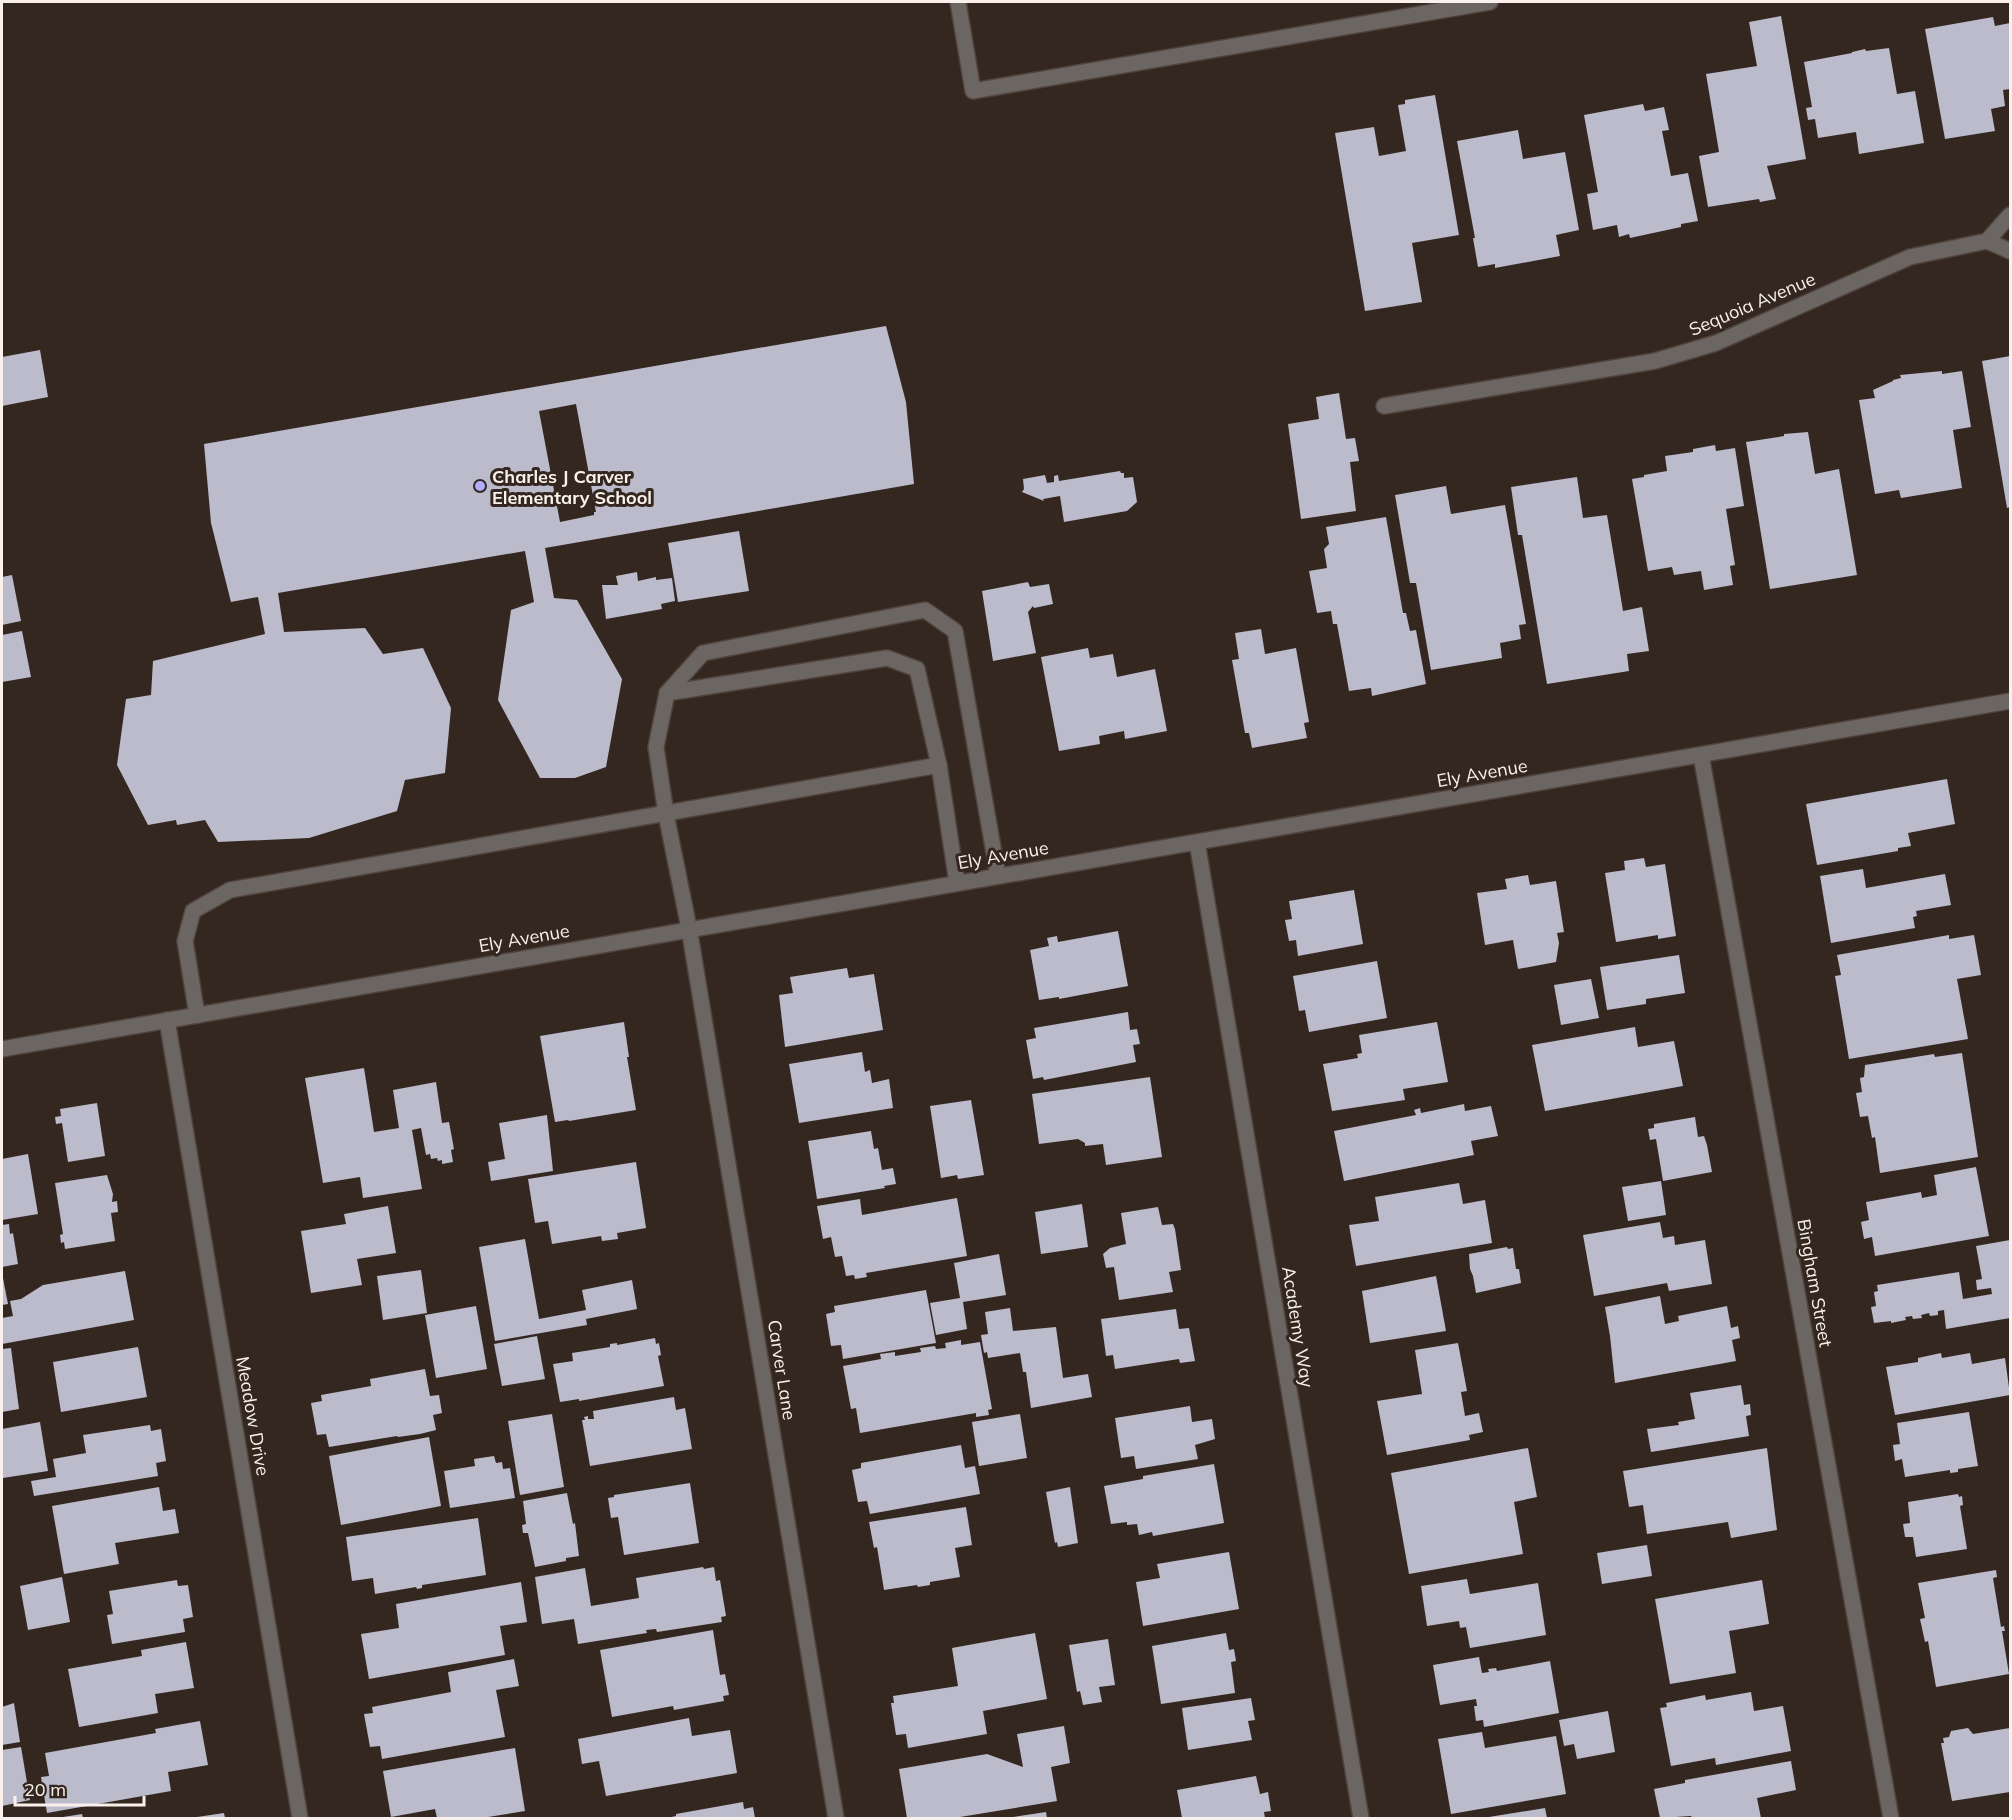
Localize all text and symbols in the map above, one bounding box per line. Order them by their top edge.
street label: Sequoia Avenue [1685,267,1819,341]
place label: Charles J Carver Elementary School [492,465,652,509]
marker: Charles J Carver Elementary School [473,479,487,493]
street label: Ely Avenue [1435,754,1529,792]
street label: Ely Avenue [956,836,1050,874]
street label: Ely Avenue [477,919,571,957]
street label: Bingham Street [1792,1217,1838,1349]
street label: Academy Way [1277,1265,1319,1390]
street label: Carver Lane [763,1318,801,1422]
street label: Meadow Drive [231,1355,275,1477]
scale bar [15,1769,144,1807]
text: 20 m [24,1778,66,1801]

